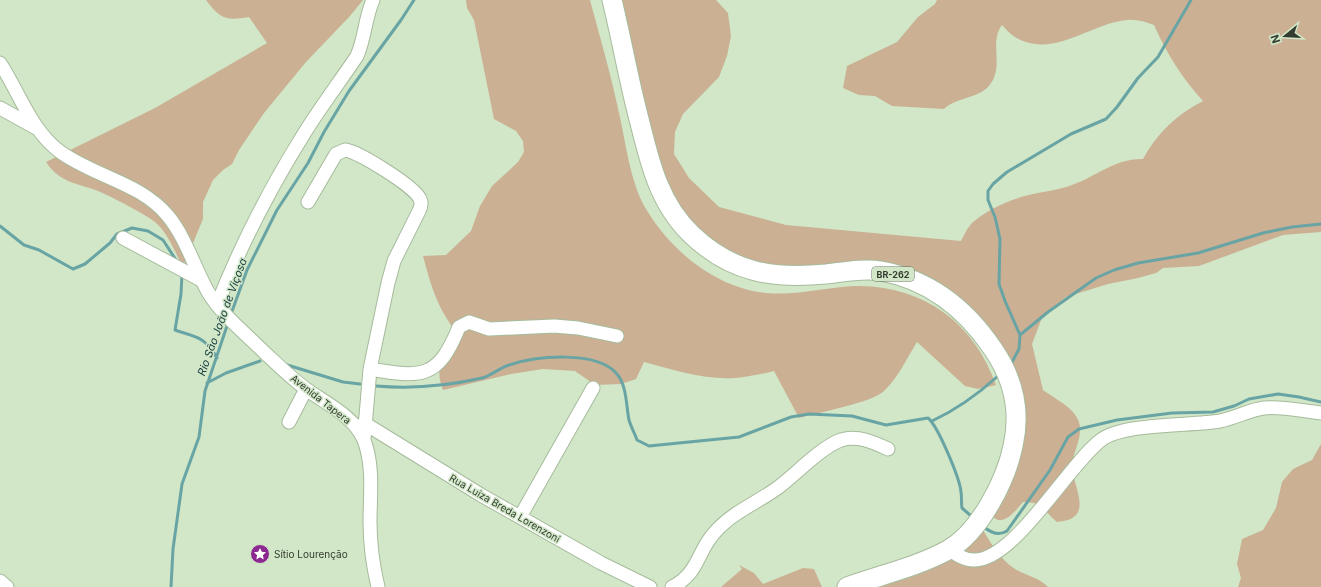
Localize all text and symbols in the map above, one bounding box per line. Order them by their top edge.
north arrow [1265,16,1305,56]
text: N [1268,33,1283,45]
water label: Rio São João de Viçosa [194,256,250,378]
road number: BR-262 [872,267,914,281]
street label: Avenida Tapera [289,372,353,426]
street label: Rua Luiza Breda Lorenzoni [447,471,563,545]
place icon: Sítio Lourenção [249,543,271,565]
place label: Sítio Lourenção [274,548,348,560]

